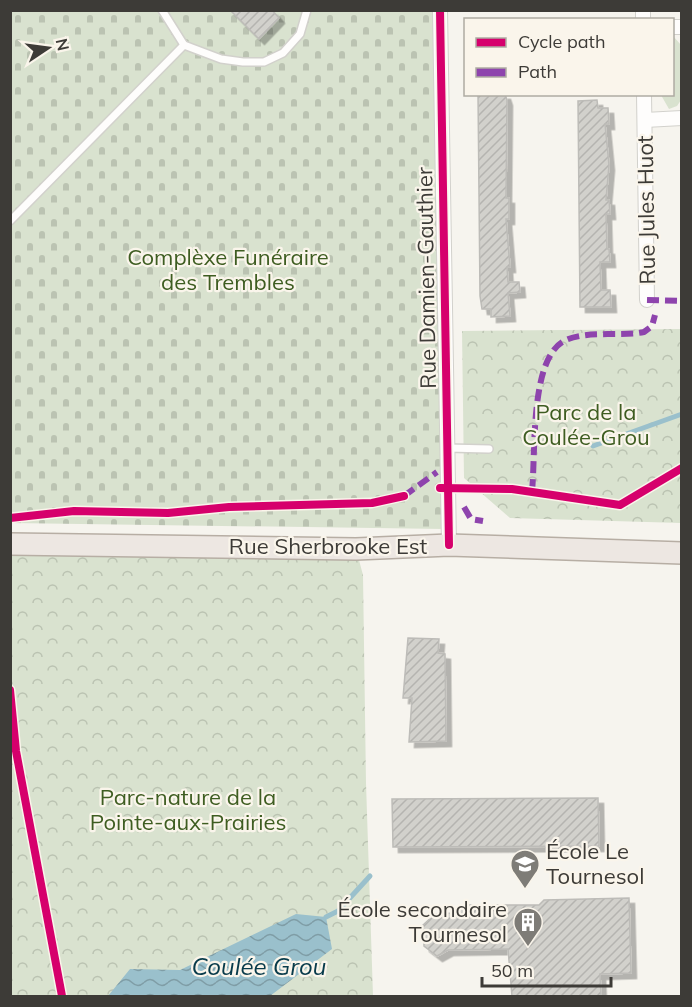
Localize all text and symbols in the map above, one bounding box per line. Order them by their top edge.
north arrow [18,18,78,78]
legend [464,18,674,96]
text: Cycle path [518,30,605,53]
text: N [52,36,74,53]
text: Path [518,60,557,83]
street label: Rue Jules Huot [631,135,661,285]
street label: Rue Damien-Gauthier [410,167,442,389]
park label: Complèxe Funéraire des Trembles [127,243,329,296]
park label: Parc de la Coulée-Grou [522,398,650,451]
street label: Rue Sherbrooke Est [229,532,427,560]
park label: Parc-nature de la Pointe-aux-Prairies [90,783,286,836]
place label: École Le Tournesol [546,837,644,890]
school or university icon: École Le Tournesol [509,848,541,890]
place label: École secondaire Tournesol [338,895,507,948]
building icon: École secondaire Tournesol [512,906,544,948]
scale bar [482,950,611,988]
water label: Coulée Grou [192,951,326,981]
text: 50 m [491,959,533,982]

